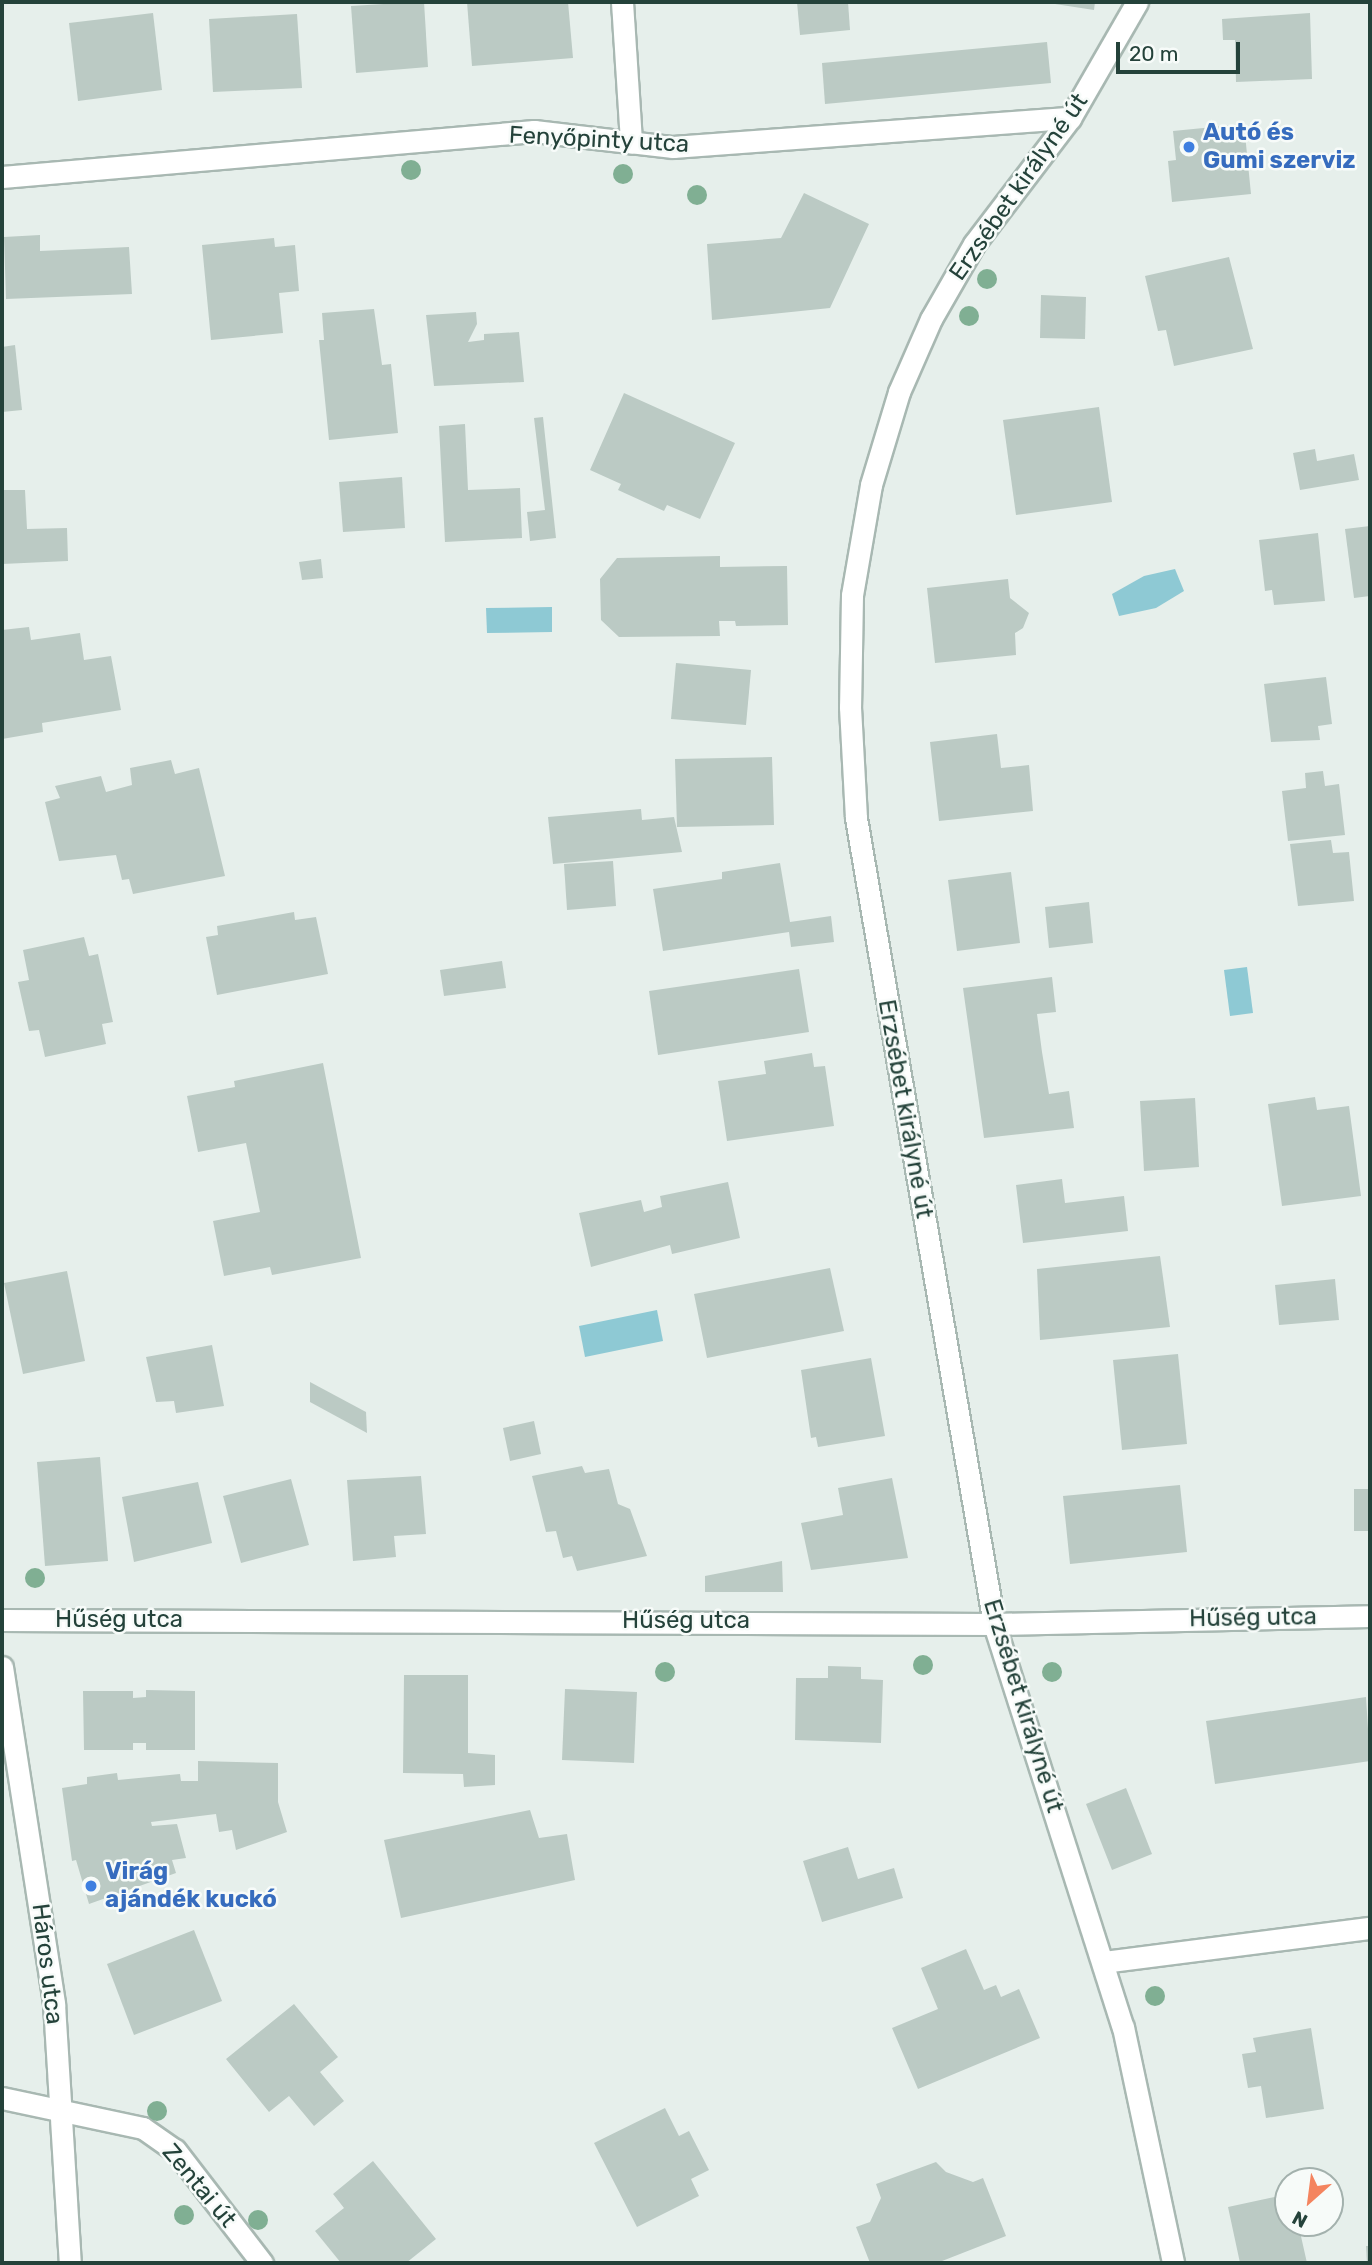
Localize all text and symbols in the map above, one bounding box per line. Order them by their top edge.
scale bar [1120,28,1244,72]
text: 20 m [1129,41,1178,66]
street label: Erzsébet királyné út [944,88,1094,286]
place label: Autó és Gumi szerviz [1203,119,1356,175]
street label: Fenyőpinty utca [508,121,690,159]
marker: Autó és Gumi szerviz [1181,139,1197,155]
street label: Erzsébet királyné út [872,997,938,1221]
street label: Erzsébet királyné út [977,1596,1069,1816]
street label: Hűség utca [1189,1602,1317,1634]
street label: Hűség utca [55,1606,183,1634]
street label: Hűség utca [622,1607,750,1635]
place label: Virág ajándék kuckó [105,1858,277,1914]
marker: Virág ajándék kuckó [83,1878,99,1894]
street label: Háros utca [25,1902,69,2026]
street label: Zentai út [156,2138,242,2234]
north arrow [1274,2167,1344,2237]
text: N [1288,2206,1311,2233]

